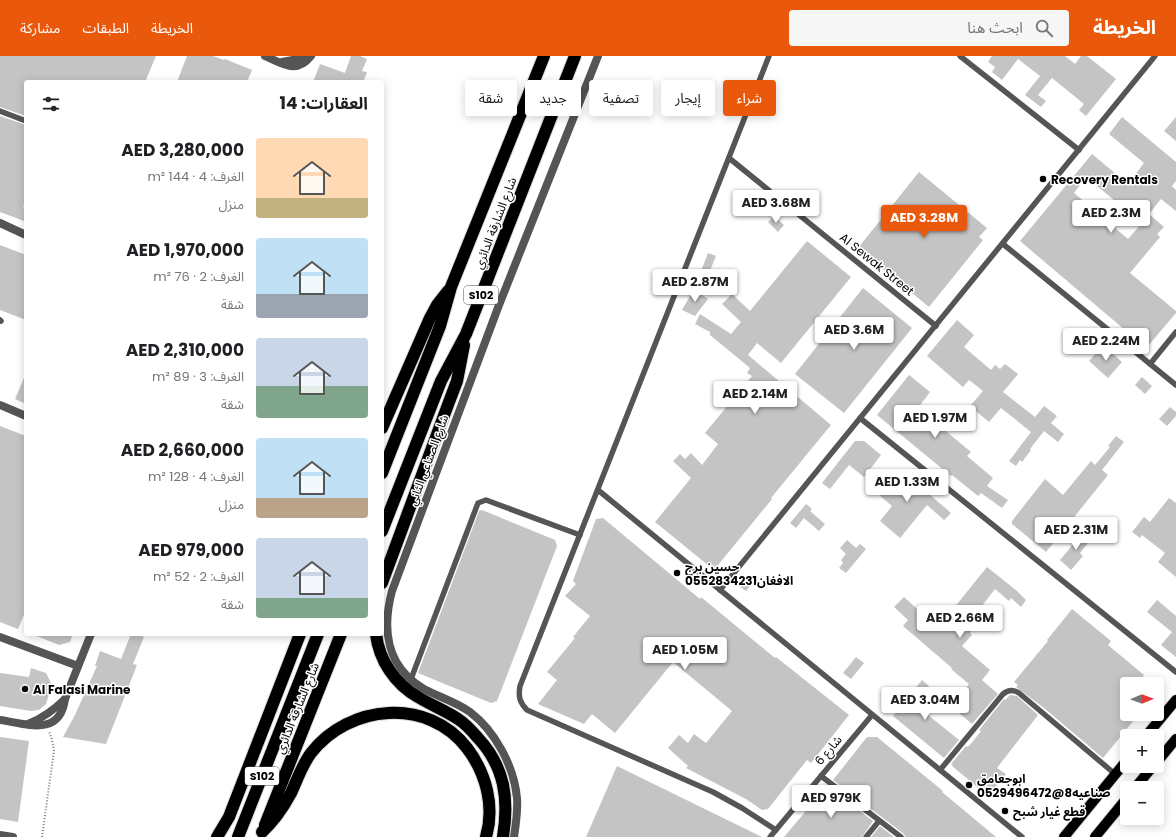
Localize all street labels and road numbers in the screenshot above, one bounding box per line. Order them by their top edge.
street label: شارع الشارقة الدائري [470,175,522,272]
street label: Al Sewak Street [836,229,918,299]
road number: S102 [464,286,498,304]
street label: شارع الصناعي الثاني [404,412,454,508]
street label: شارع الشارقة الدائري [271,660,325,757]
street label: شارع 6 [810,731,846,769]
road number: S102 [245,767,279,785]

